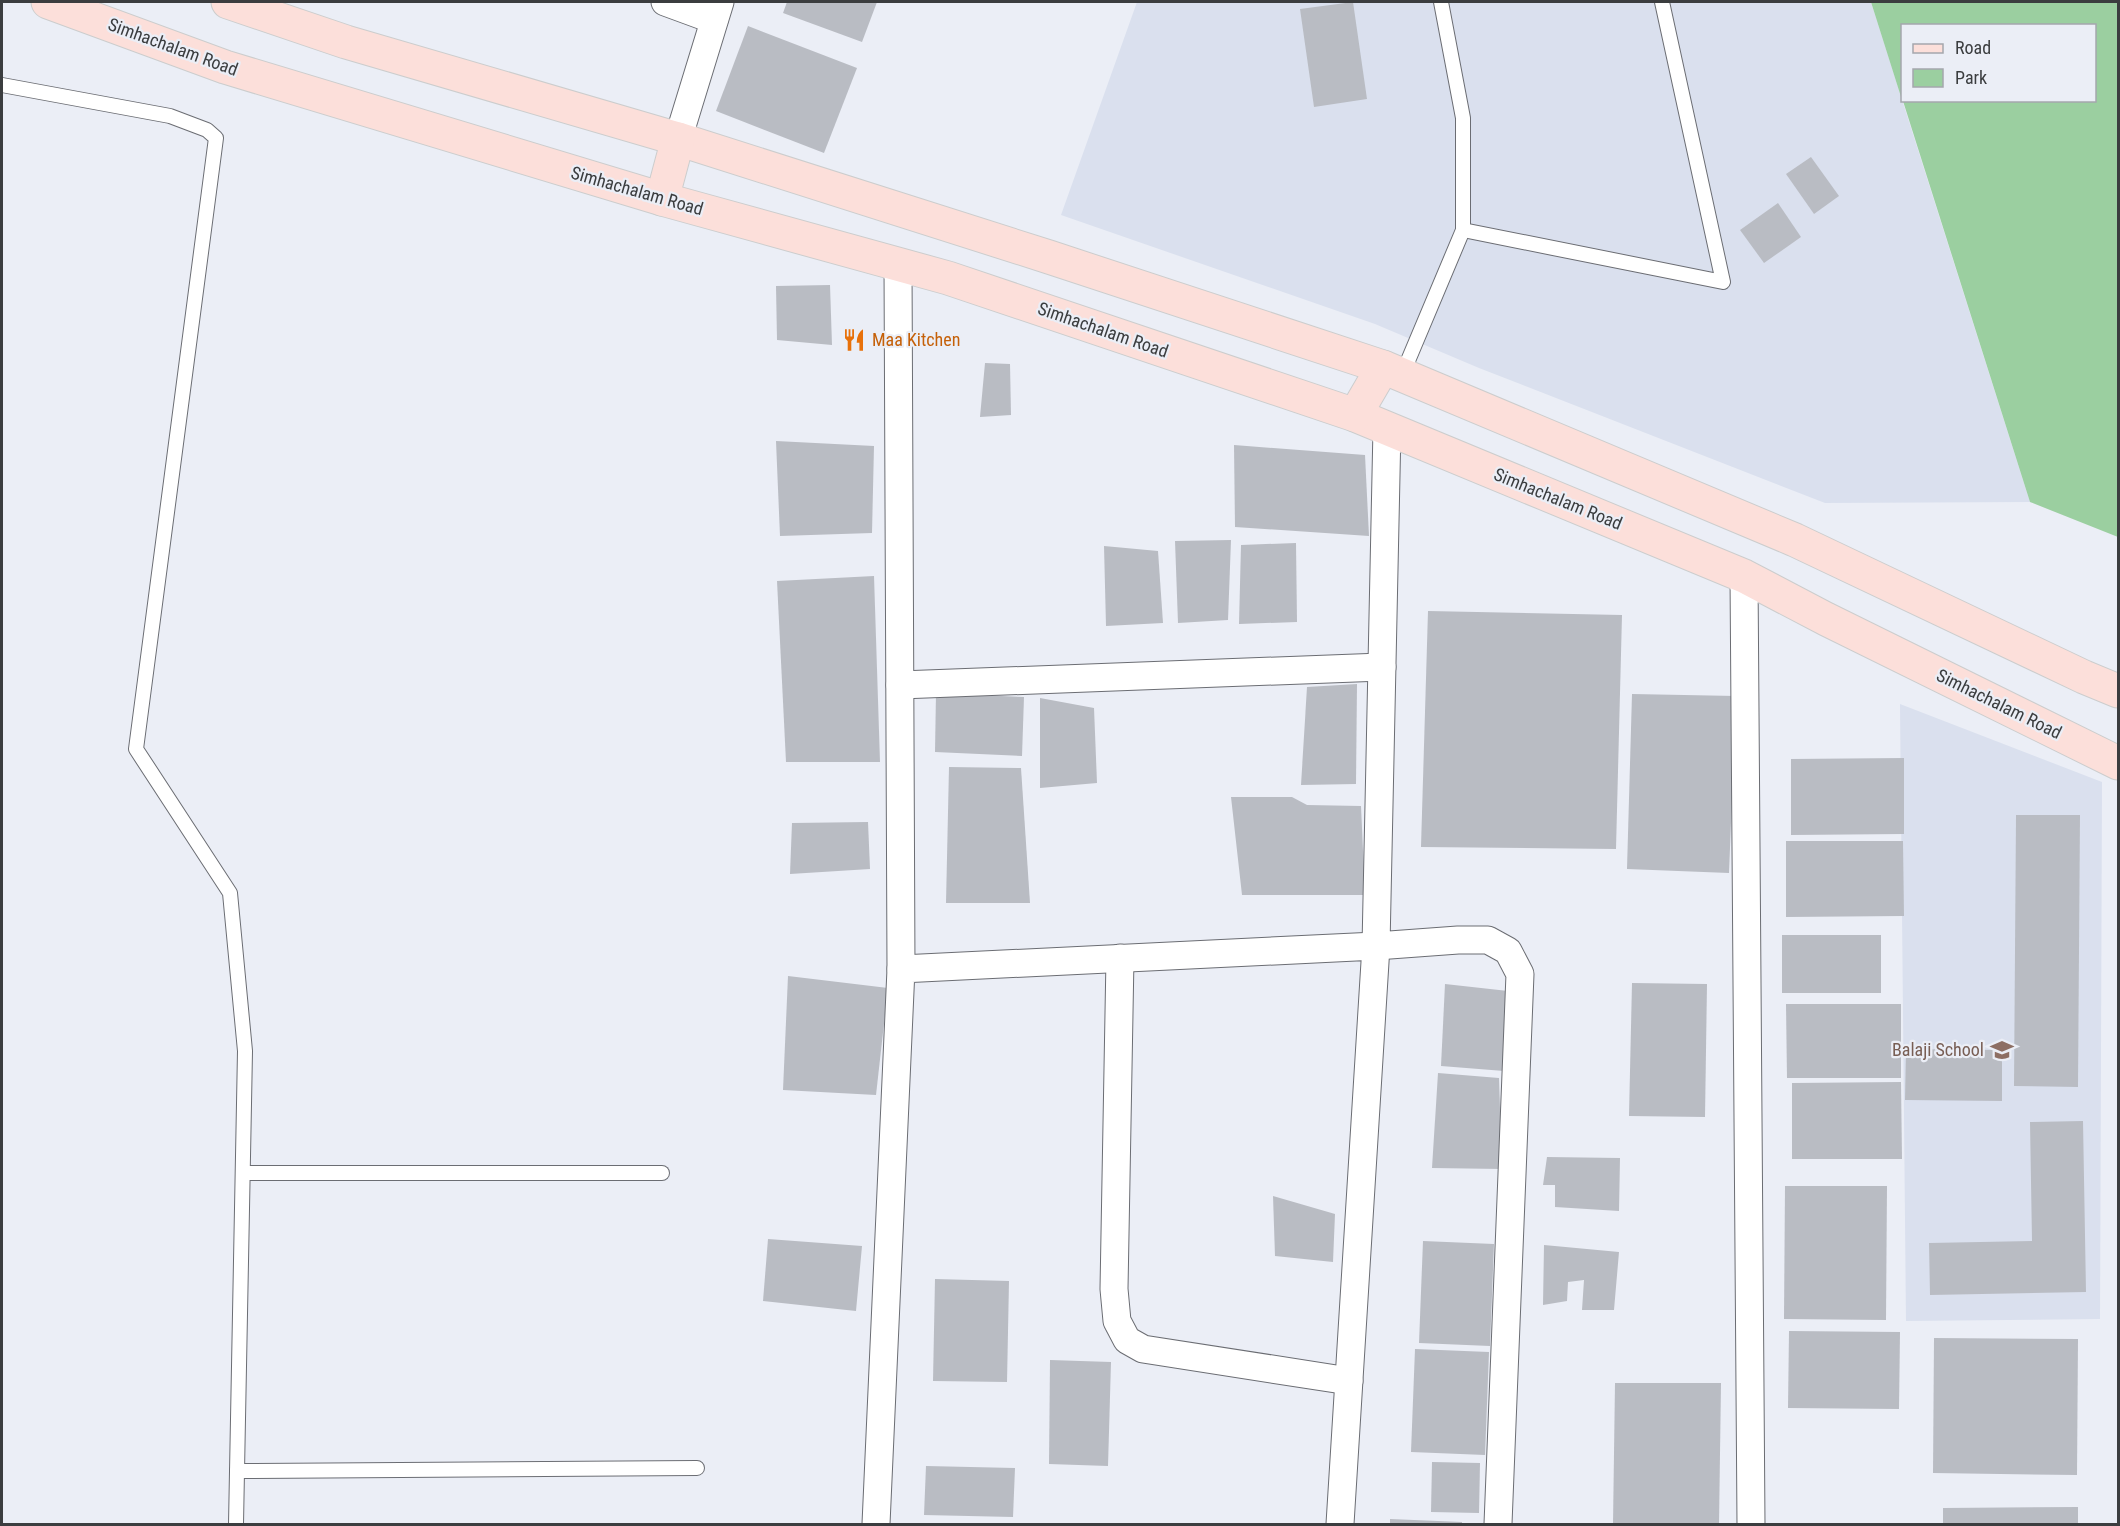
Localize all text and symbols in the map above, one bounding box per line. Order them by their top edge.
street label: Simhachalam Road [105,13,241,80]
legend [1901,24,2096,102]
text: Road [1955,37,1991,58]
text: Park [1955,67,1987,88]
street label: Simhachalam Road [569,162,706,219]
street label: Simhachalam Road [1035,297,1171,362]
restaurant icon: Maa Kitchen [841,327,867,353]
place label: Maa Kitchen [872,329,960,350]
street label: Simhachalam Road [1491,463,1625,534]
street label: Simhachalam Road [1933,664,2065,743]
school or university icon: Balaji School [1989,1037,2015,1063]
place label: Balaji School [1892,1039,1984,1060]

